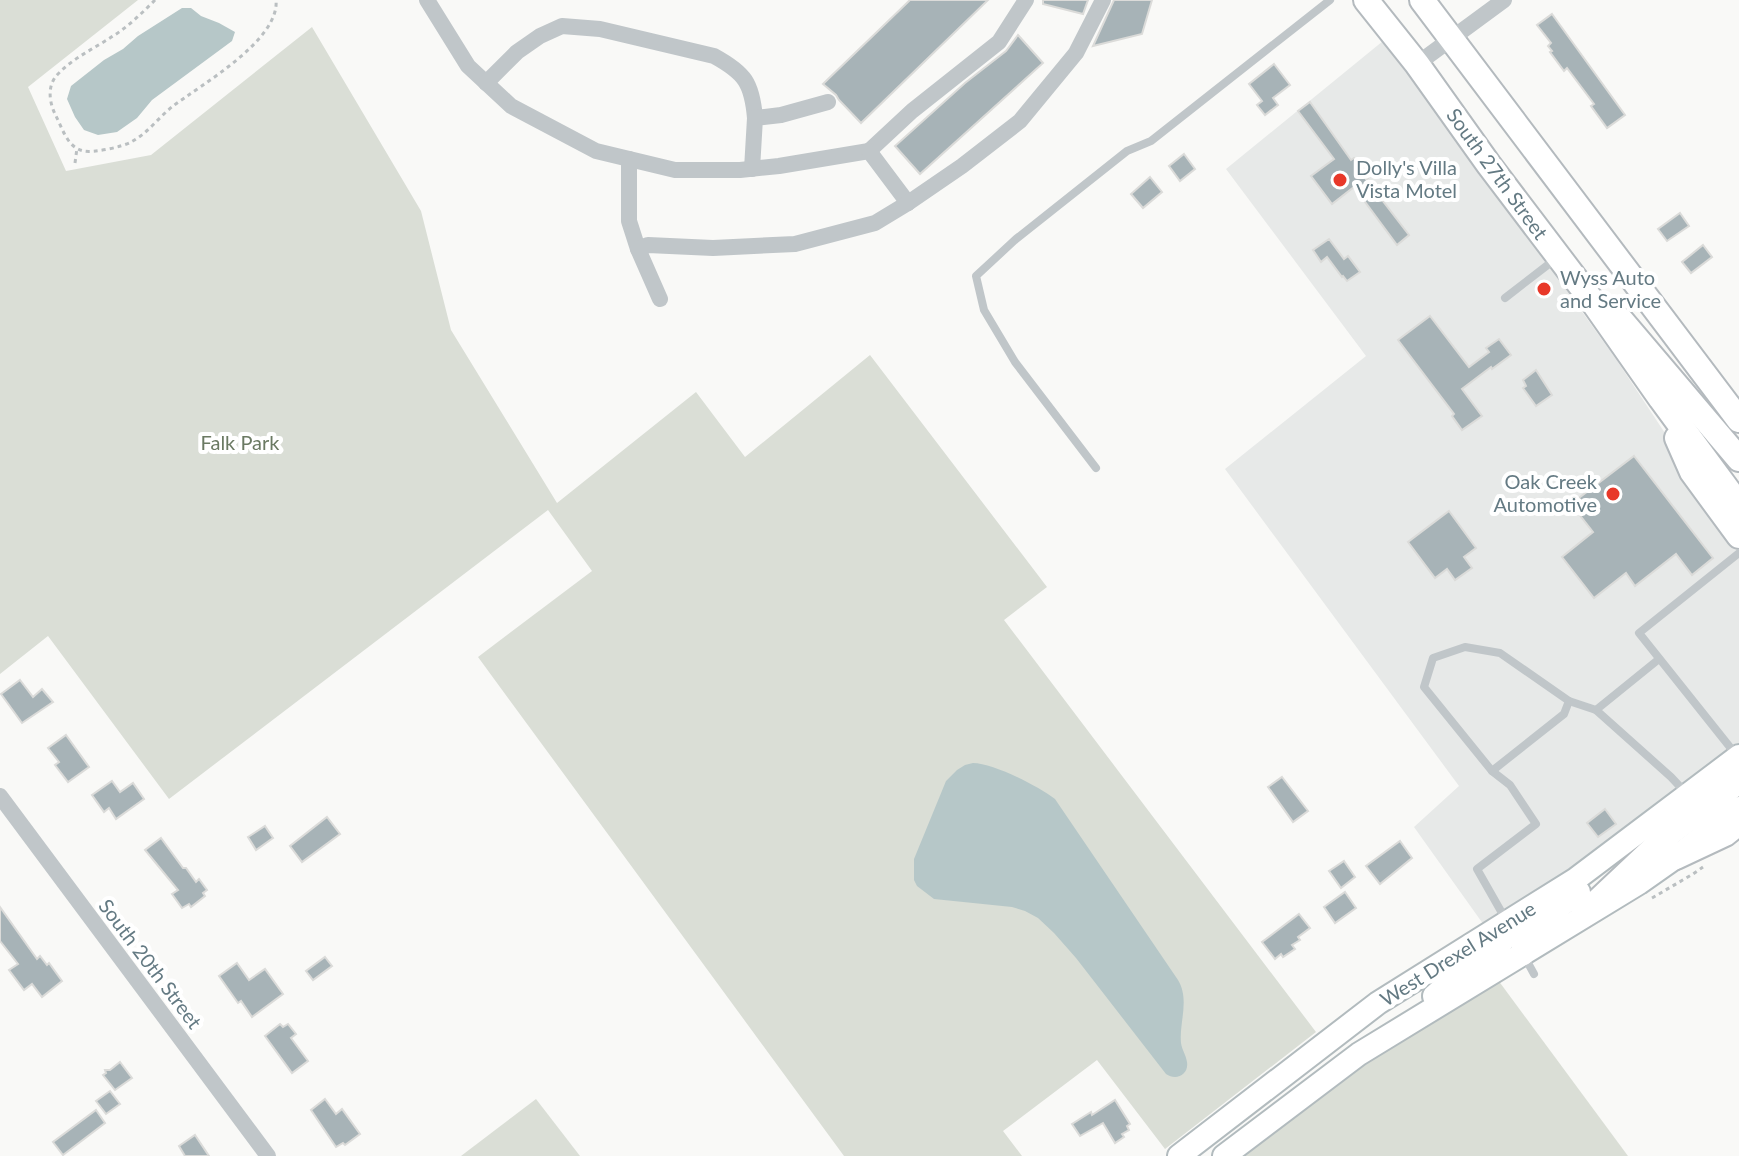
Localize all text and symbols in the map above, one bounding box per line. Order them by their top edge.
street label: South 27th Street [1442,103,1553,244]
place label: Dolly's Villa Vista Motel [1356,155,1457,202]
marker: Dolly's Villa Vista Motel [1331,171,1349,189]
place label: Wyss Auto and Service [1560,265,1661,312]
marker: Wyss Auto and Service [1535,280,1553,298]
park label: Falk Park [201,430,280,454]
place label: Oak Creek Automotive [1494,469,1598,516]
marker: Oak Creek Automotive [1604,485,1622,503]
street label: South 20th Street [94,894,207,1033]
street label: West Drexel Avenue [1375,896,1540,1011]

